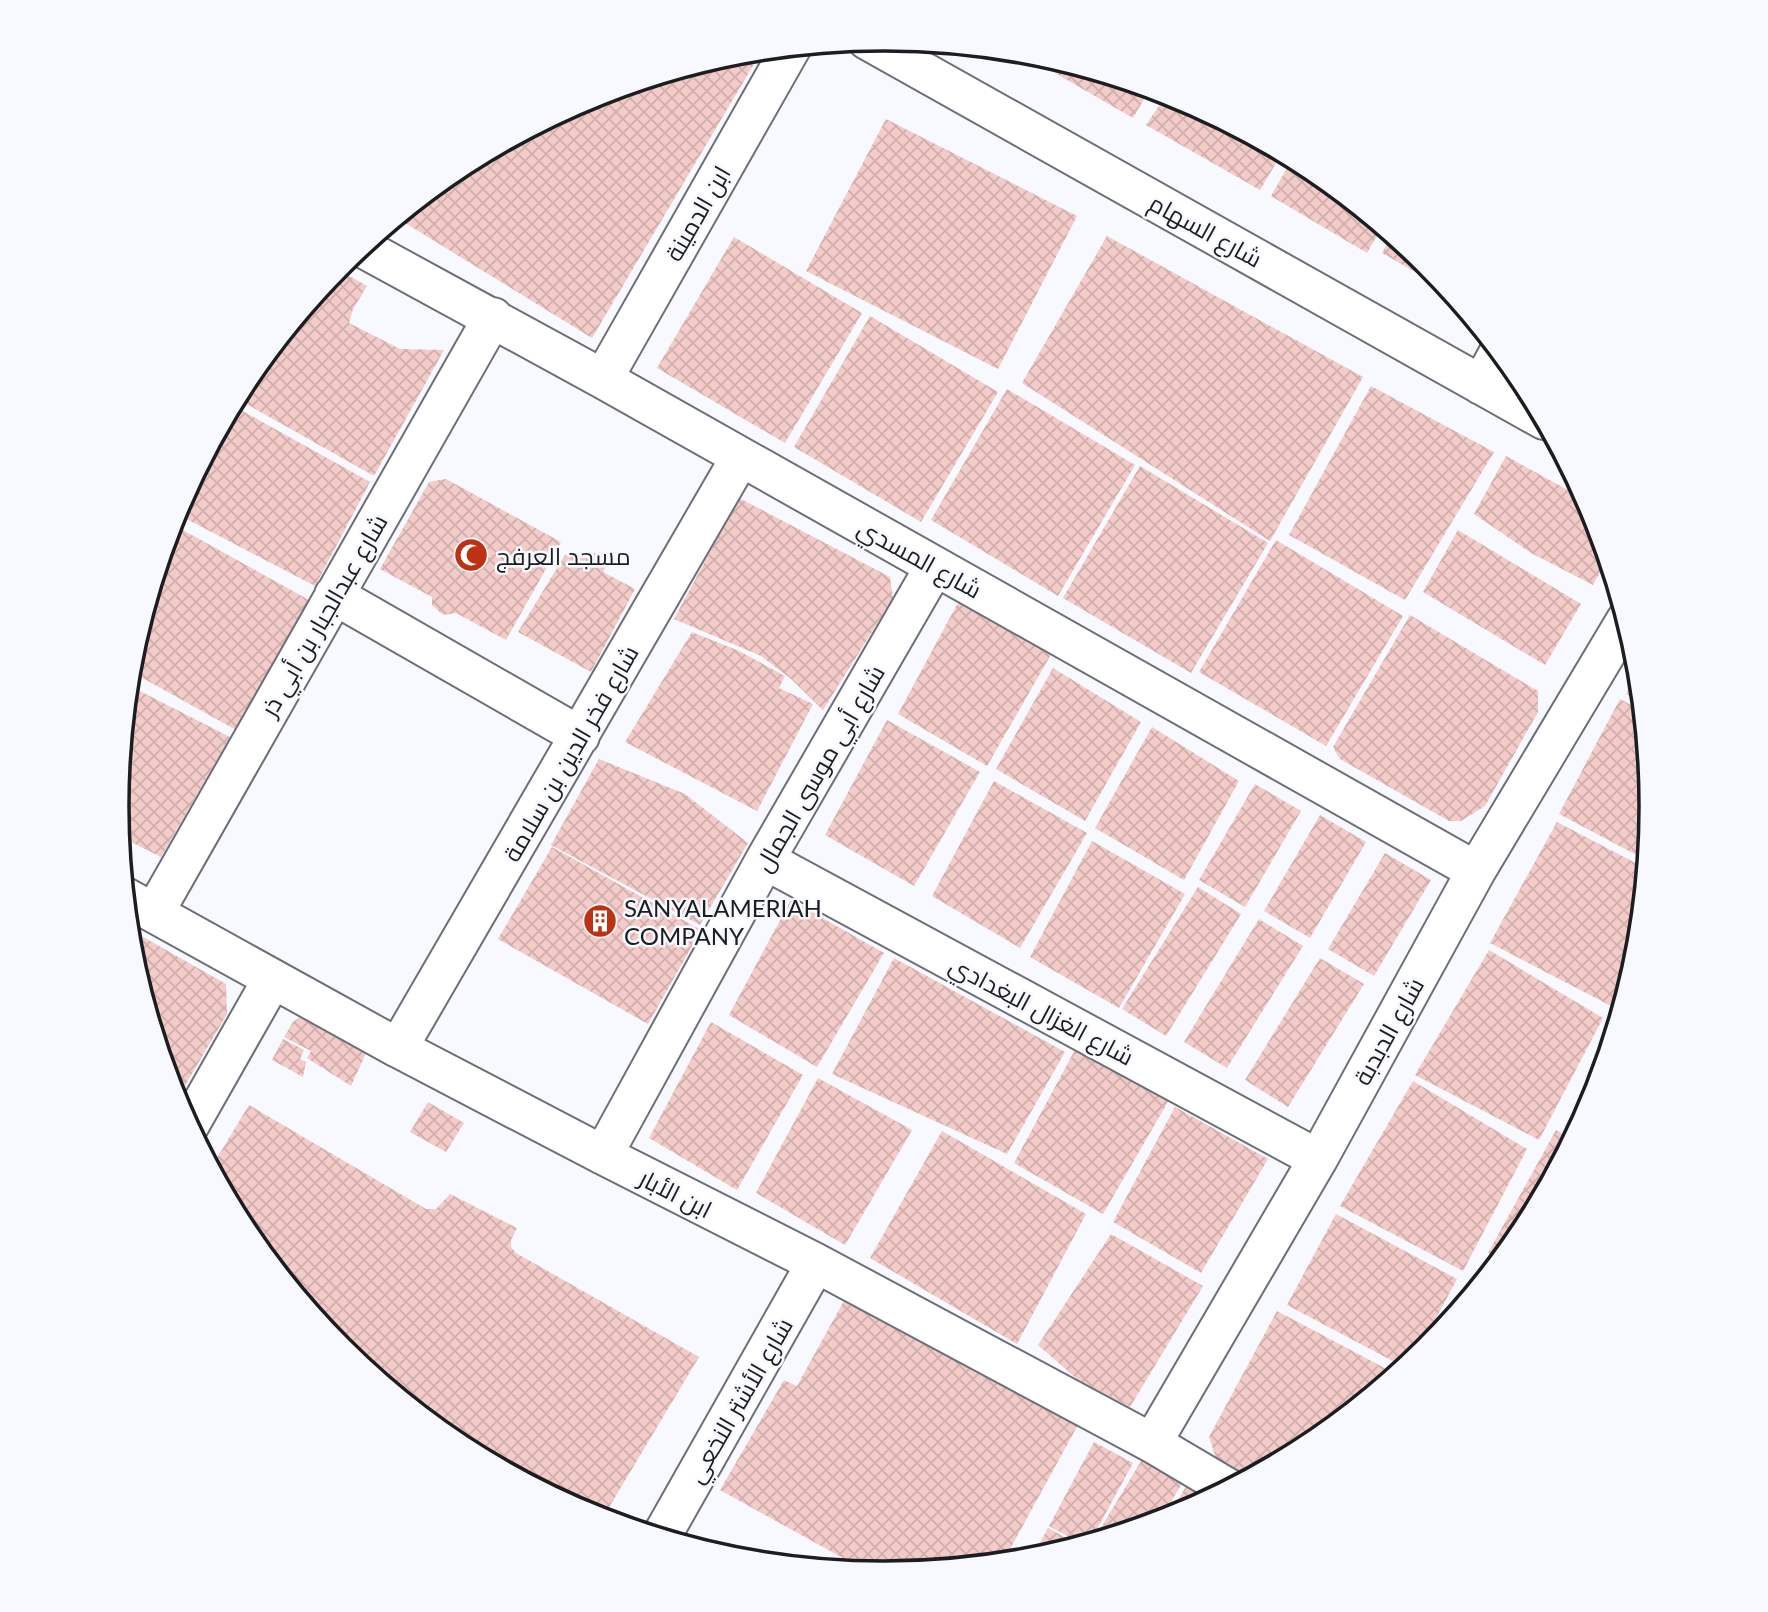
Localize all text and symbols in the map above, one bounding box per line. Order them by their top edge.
street label: ابن الدمينة [658,160,737,266]
street label: شارع السهام [1143,187,1267,275]
street label: شارع عبدالجبار بن أبي ذر [252,509,398,726]
street label: شارع المسدي [851,512,987,608]
mosque icon: مسجد العرفج [452,536,490,574]
place label: مسجد العرفج [496,541,631,573]
street label: شارع فخر الدين بن سلامة [496,640,646,868]
street label: شارع أبي موسى الجمال [748,660,895,879]
place label: SANYALAMERIAH COMPANY [624,893,822,950]
building icon: SANYALAMERIAH COMPANY [581,902,619,940]
street label: شارع الغزال البغدادي [943,949,1139,1075]
street label: شارع الدبدبة [1347,972,1432,1091]
street label: ابن الأبار [633,1162,717,1224]
street label: شارع الأشتر النخعي [680,1312,803,1491]

